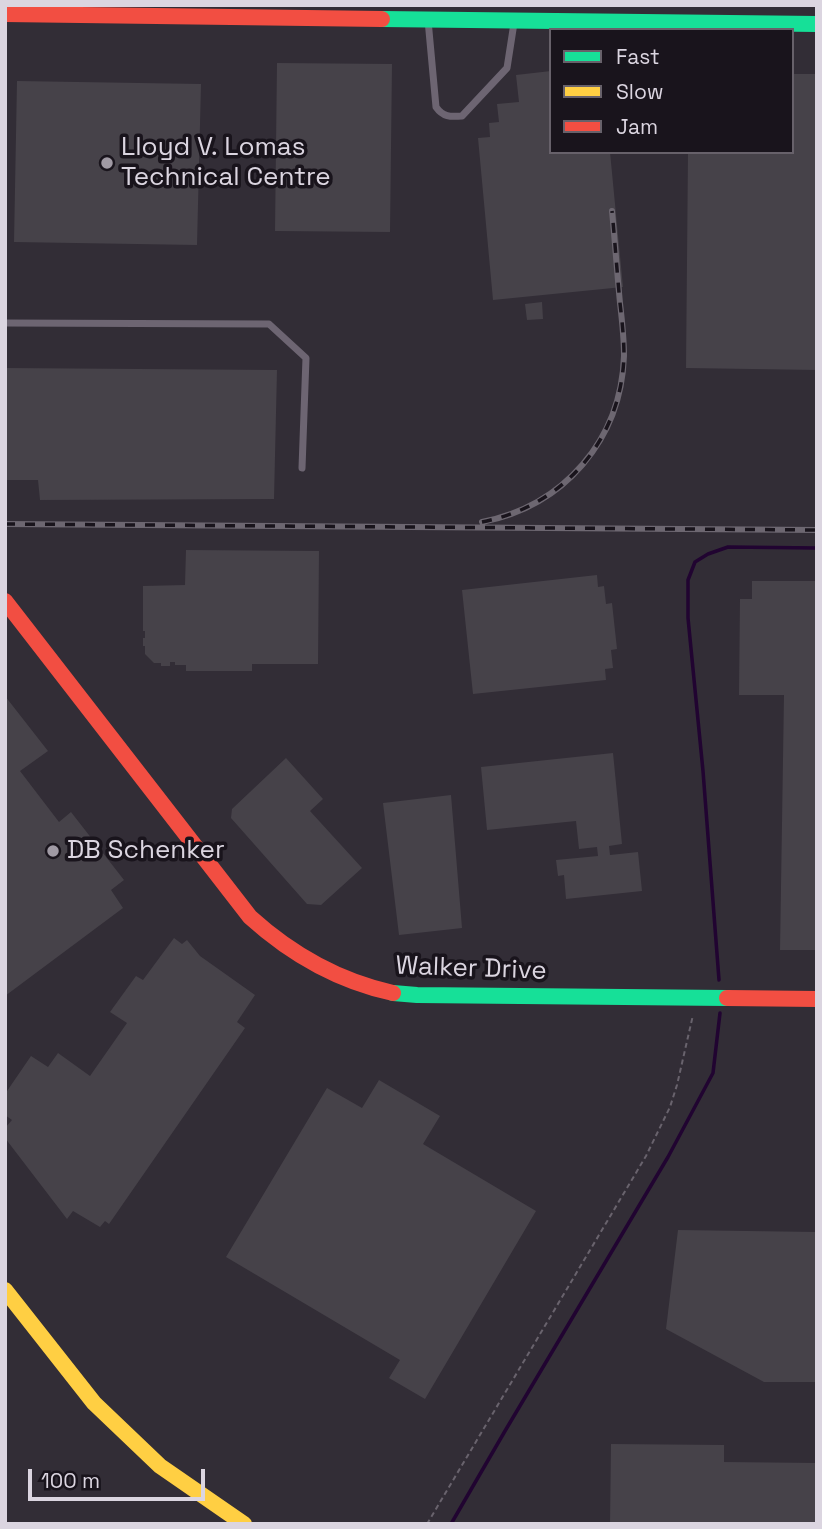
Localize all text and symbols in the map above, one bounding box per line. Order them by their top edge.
legend [549,28,794,154]
text: Fast [616,43,660,70]
text: Slow [616,78,664,105]
text: Jam [616,113,658,140]
place label: Lloyd V. Lomas Technical Centre [121,132,331,194]
marker: Lloyd V. Lomas Technical Centre [99,155,115,171]
place label: DB Schenker [67,835,225,867]
marker: DB Schenker [45,843,61,859]
street label: Walker Drive [395,951,547,987]
scale bar [32,1456,208,1500]
text: 100 m [41,1467,100,1494]

